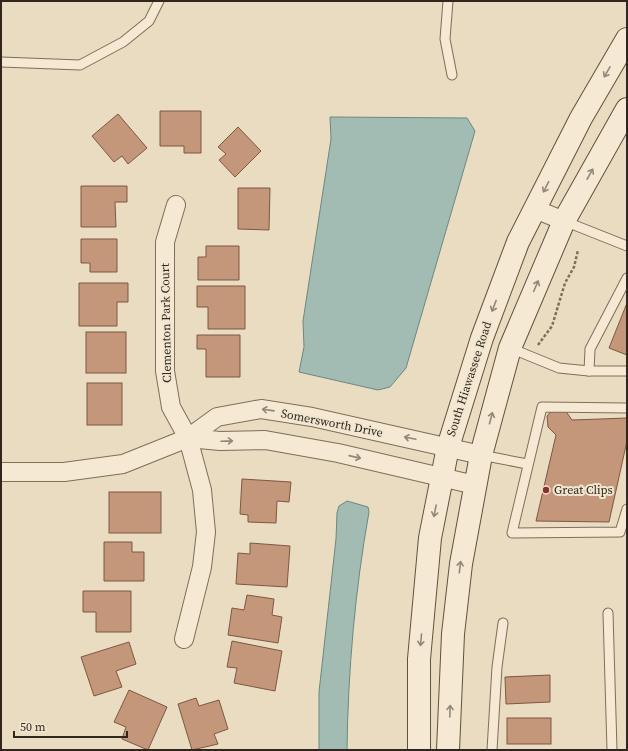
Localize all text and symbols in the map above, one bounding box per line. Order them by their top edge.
one-way arrow [603,66,611,78]
one-way arrow [586,169,594,181]
one-way arrow [542,181,549,193]
street label: Clementon Park Court [157,263,175,383]
one-way arrow [533,281,540,293]
one-way arrow [489,299,497,311]
street label: South Hiawassee Road [443,319,495,439]
street label: Somersworth Drive [280,405,384,441]
one-way arrow [262,406,275,414]
one-way arrow [488,411,495,424]
one-way arrow [403,434,416,442]
one-way arrow [220,437,233,445]
one-way arrow [348,454,361,462]
place label: Great Clips [554,482,613,498]
marker: Great Clips [541,485,551,495]
one-way arrow [431,504,439,517]
one-way arrow [456,561,464,574]
one-way arrow [417,633,424,646]
one-way arrow [446,705,454,718]
scale bar [14,713,127,739]
text: 50 m [20,719,46,735]

